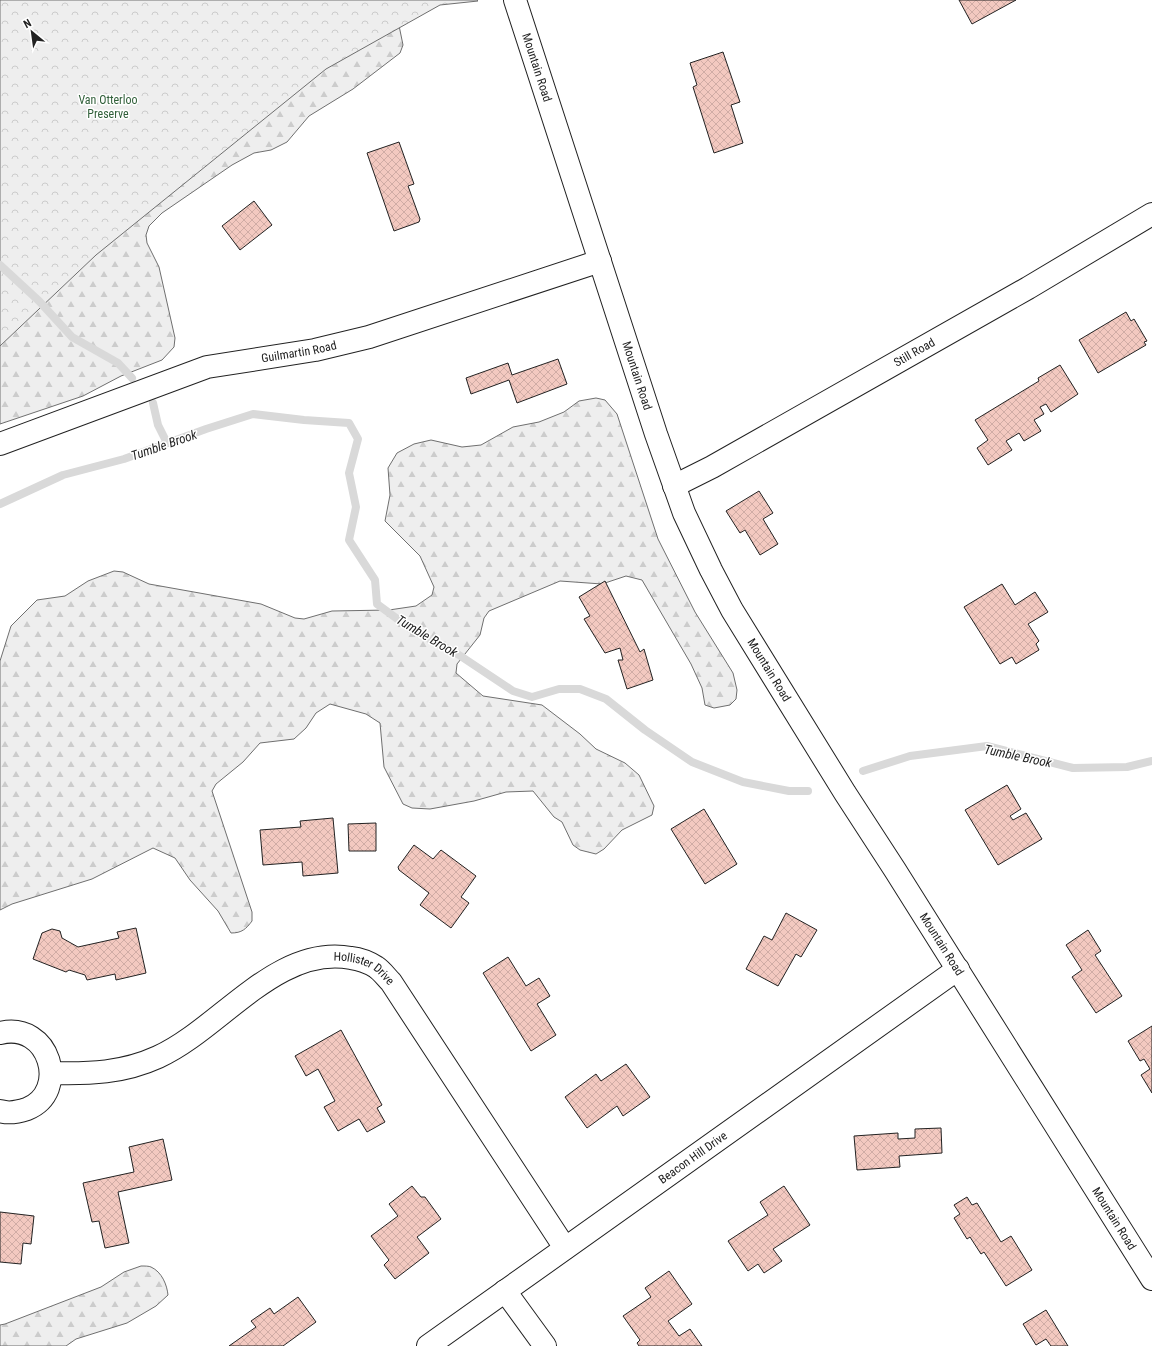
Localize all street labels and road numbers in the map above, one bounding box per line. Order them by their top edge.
street label: Mountain Road [519,31,555,104]
street label: Still Road [891,335,937,370]
street label: Guilmartin Road [260,338,338,365]
street label: Mountain Road [619,340,655,412]
street label: Mountain Road [744,636,794,704]
street label: Mountain Road [917,910,967,978]
street label: Hollister Drive [333,949,397,988]
street label: Beacon Hill Drive [656,1128,730,1187]
street label: Mountain Road [1089,1185,1139,1253]

